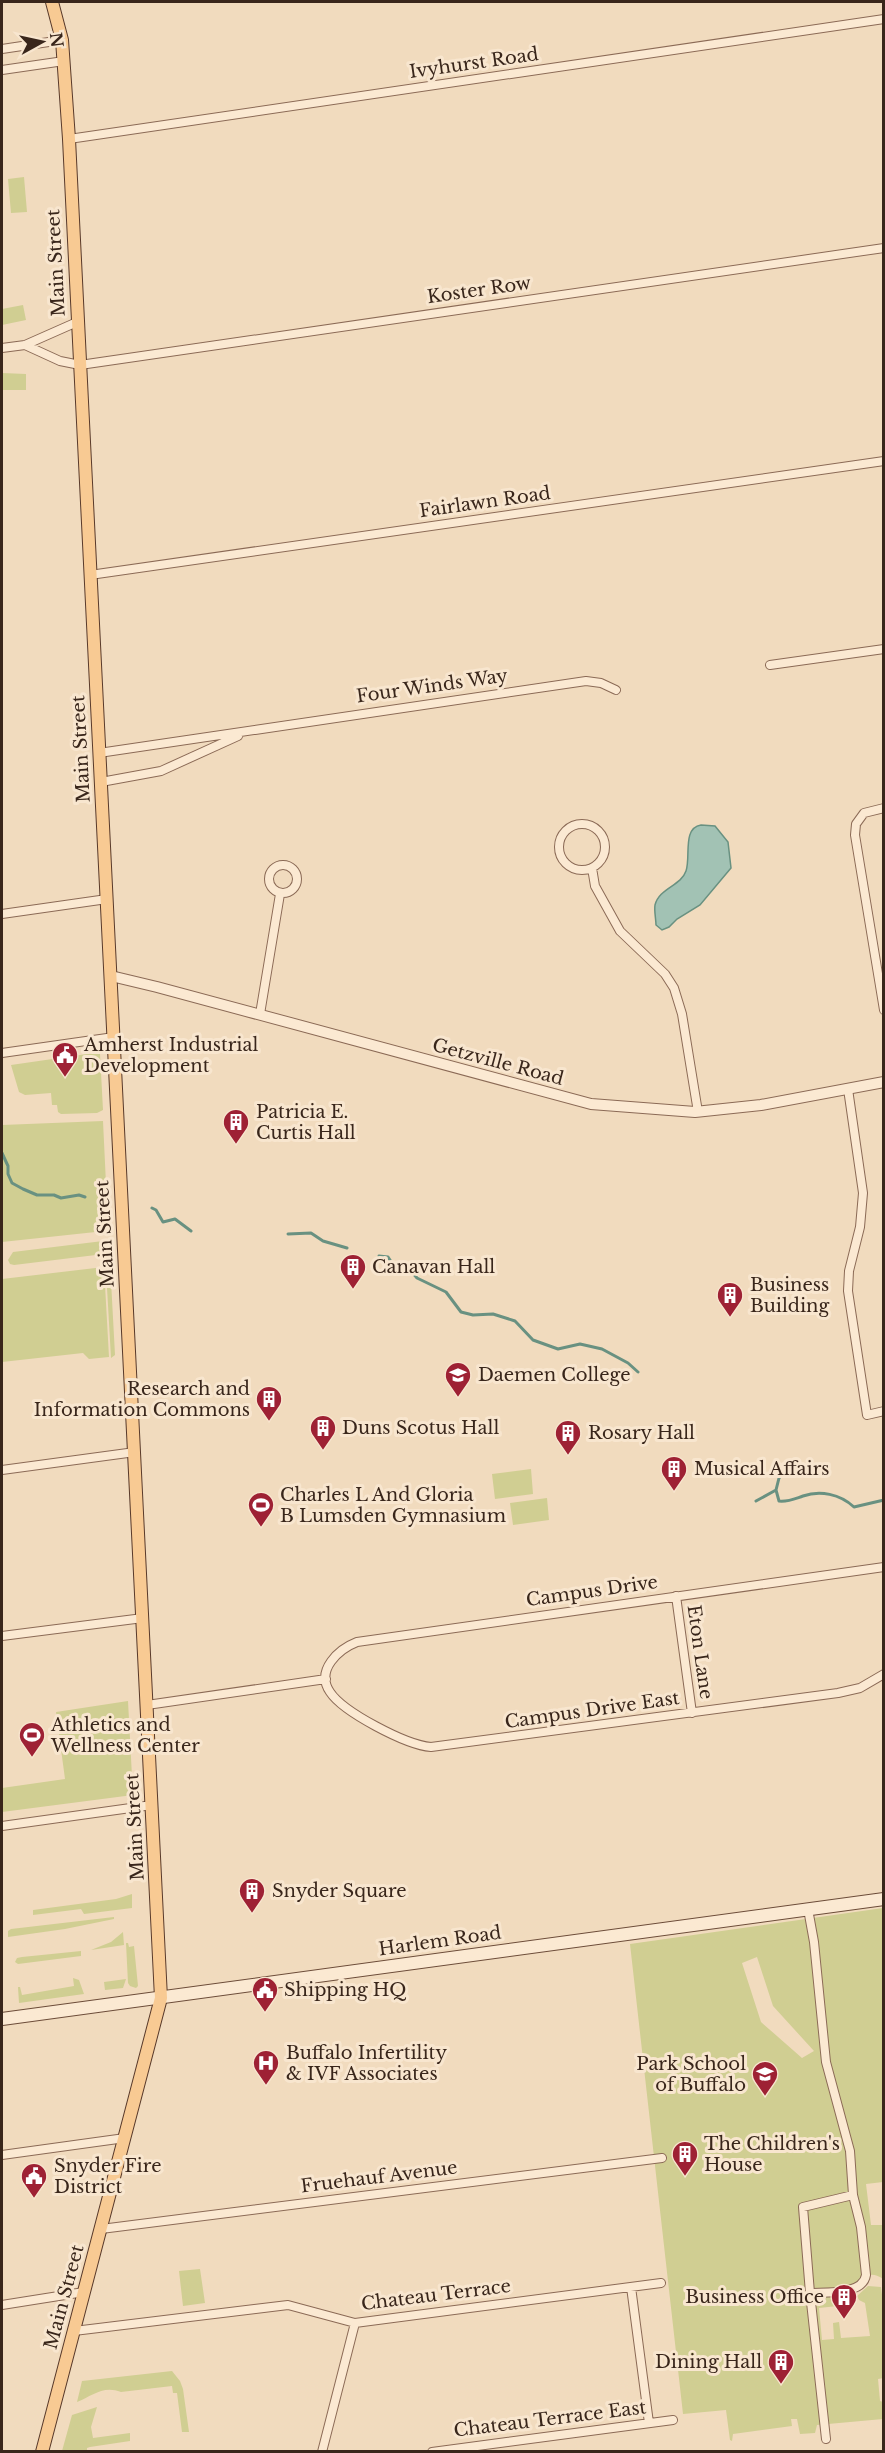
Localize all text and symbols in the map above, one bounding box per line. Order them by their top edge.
north arrow [12,12,72,72]
text: N [46,31,68,49]
street label: Ivyhurst Road [408,43,540,83]
street label: Main Street [42,209,70,317]
street label: Koster Row [426,272,533,308]
street label: Fairlawn Road [418,482,552,522]
street label: Four Winds Way [355,664,510,708]
street label: Main Street [67,695,95,803]
place label: Amherst Industrial Development [83,1034,258,1077]
street label: Getzville Road [430,1034,566,1090]
public building icon: Amherst Industrial Development [50,1040,80,1078]
place label: Patricia E. Curtis Hall [256,1101,356,1144]
building icon: Patricia E. Curtis Hall [221,1107,251,1145]
street label: Main Street [91,1180,119,1288]
building icon: Canavan Hall [338,1252,368,1290]
place label: Canavan Hall [372,1256,495,1278]
place label: Business Building [750,1274,829,1317]
building icon: Business Building [715,1280,745,1318]
school or university icon: Daemen College [443,1360,473,1398]
place label: Daemen College [478,1364,631,1386]
place label: Research and Information Commons [34,1378,250,1421]
building icon: Research and Information Commons [254,1384,284,1422]
building icon: Duns Scotus Hall [308,1413,338,1451]
place label: Duns Scotus Hall [342,1417,499,1439]
building icon: Rosary Hall [553,1418,583,1456]
place label: Rosary Hall [588,1422,695,1444]
building icon: Musical Affairs [659,1454,689,1492]
place label: Musical Affairs [694,1458,829,1480]
place label: Charles L And Gloria B Lumsden Gymnasium [280,1484,506,1527]
sports icon: Charles L And Gloria B Lumsden Gymnasium [246,1490,276,1528]
street label: Campus Drive [525,1571,659,1611]
street label: Eton Lane [682,1603,718,1701]
street label: Campus Drive East [503,1687,681,1733]
place label: Athletics and Wellness Center [50,1714,200,1757]
sports icon: Athletics and Wellness Center [17,1720,47,1758]
street label: Main Street [121,1773,149,1881]
building icon: Snyder Square [237,1876,267,1914]
place label: Snyder Square [272,1880,407,1902]
street label: Harlem Road [377,1921,503,1961]
public building icon: Shipping HQ [250,1975,280,2013]
place label: Shipping HQ [284,1979,406,2001]
place label: Buffalo Infertility & IVF Associates [286,2042,447,2085]
hospital icon: Buffalo Infertility & IVF Associates [251,2048,281,2086]
place label: Park School of Buffalo [636,2053,746,2096]
school or university icon: Park School of Buffalo [750,2059,780,2097]
place label: The Children's House [704,2133,840,2176]
building icon: The Children's House [670,2139,700,2177]
place label: Snyder Fire District [54,2155,161,2198]
street label: Fruehauf Avenue [299,2156,459,2198]
public building icon: Snyder Fire District [19,2161,49,2199]
street label: Main Street [39,2242,89,2352]
street label: Chateau Terrace [360,2275,512,2315]
building icon: Business Office [829,2282,859,2320]
place label: Business Office [685,2286,824,2308]
building icon: Dining Hall [766,2347,796,2385]
place label: Dining Hall [655,2351,762,2373]
street label: Chateau Terrace East [453,2396,648,2442]

